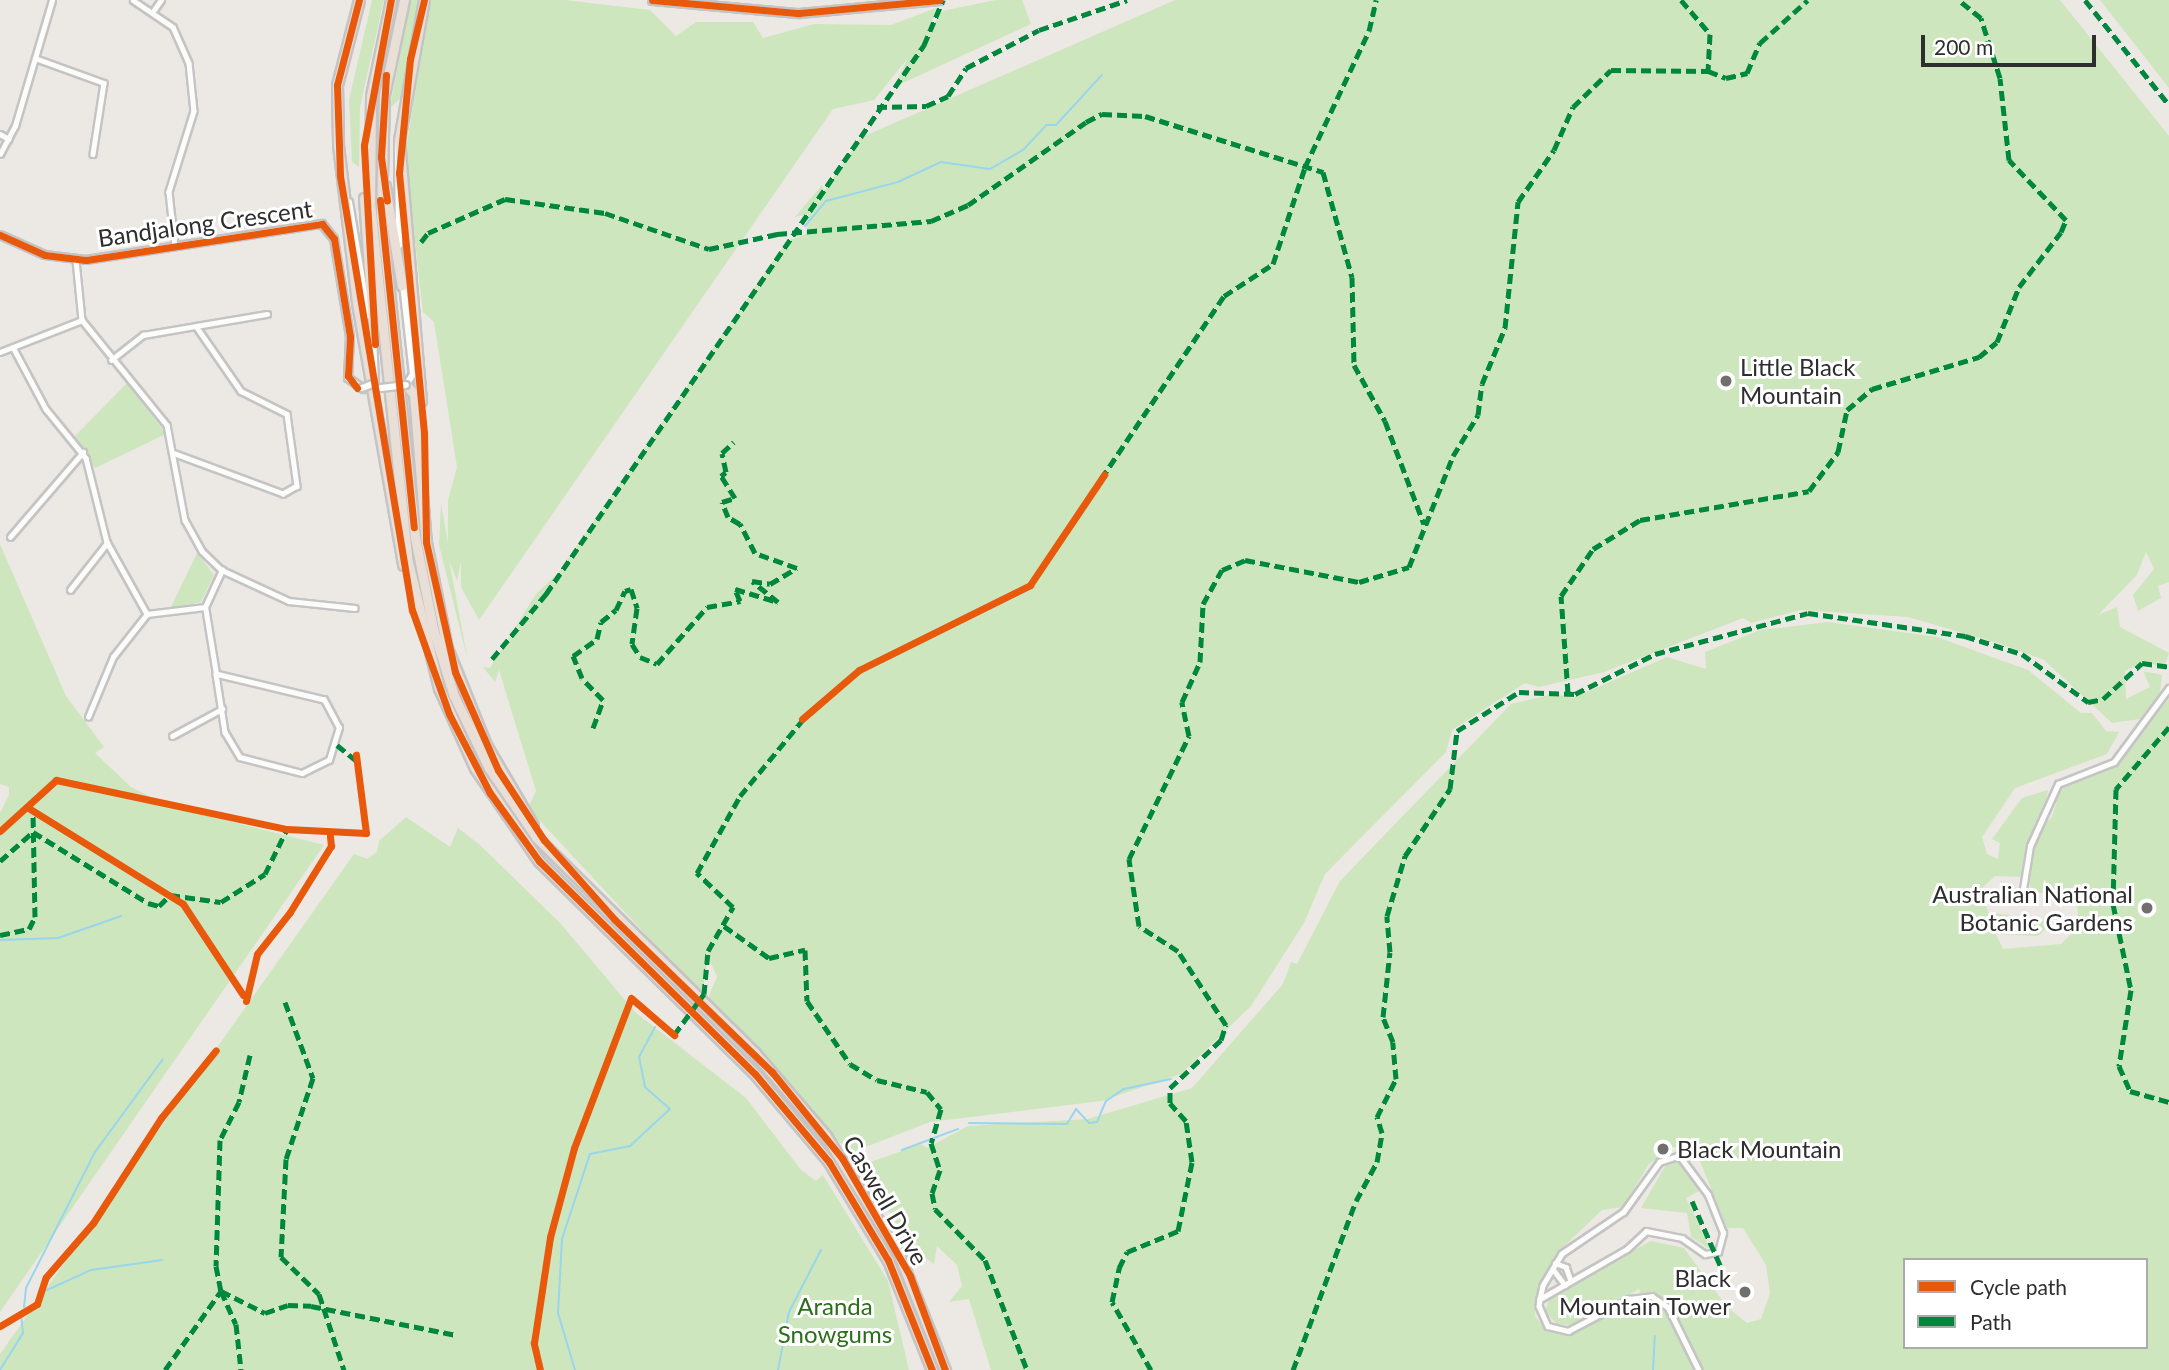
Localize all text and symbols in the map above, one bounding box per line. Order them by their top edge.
scale bar [1924,21,2099,65]
text: 200 m [1934,34,1993,59]
street label: Bandjalong Crescent [96,194,314,252]
place label: Little Black Mountain [1740,353,1855,409]
marker: Little Black Mountain [1718,373,1734,389]
place label: Australian National Botanic Gardens [1932,880,2133,936]
marker: Australian National Botanic Gardens [2139,900,2155,916]
street label: Caswell Drive [837,1130,935,1270]
place label: Black Mountain [1677,1135,1841,1163]
marker: Black Mountain [1655,1141,1671,1157]
legend [1903,1258,2148,1349]
place label: Black Mountain Tower [1558,1264,1731,1320]
text: Cycle path [1970,1274,2067,1299]
marker: Black Mountain Tower [1737,1284,1753,1300]
park label: Aranda Snowgums [778,1292,892,1348]
text: Path [1970,1309,2012,1334]

